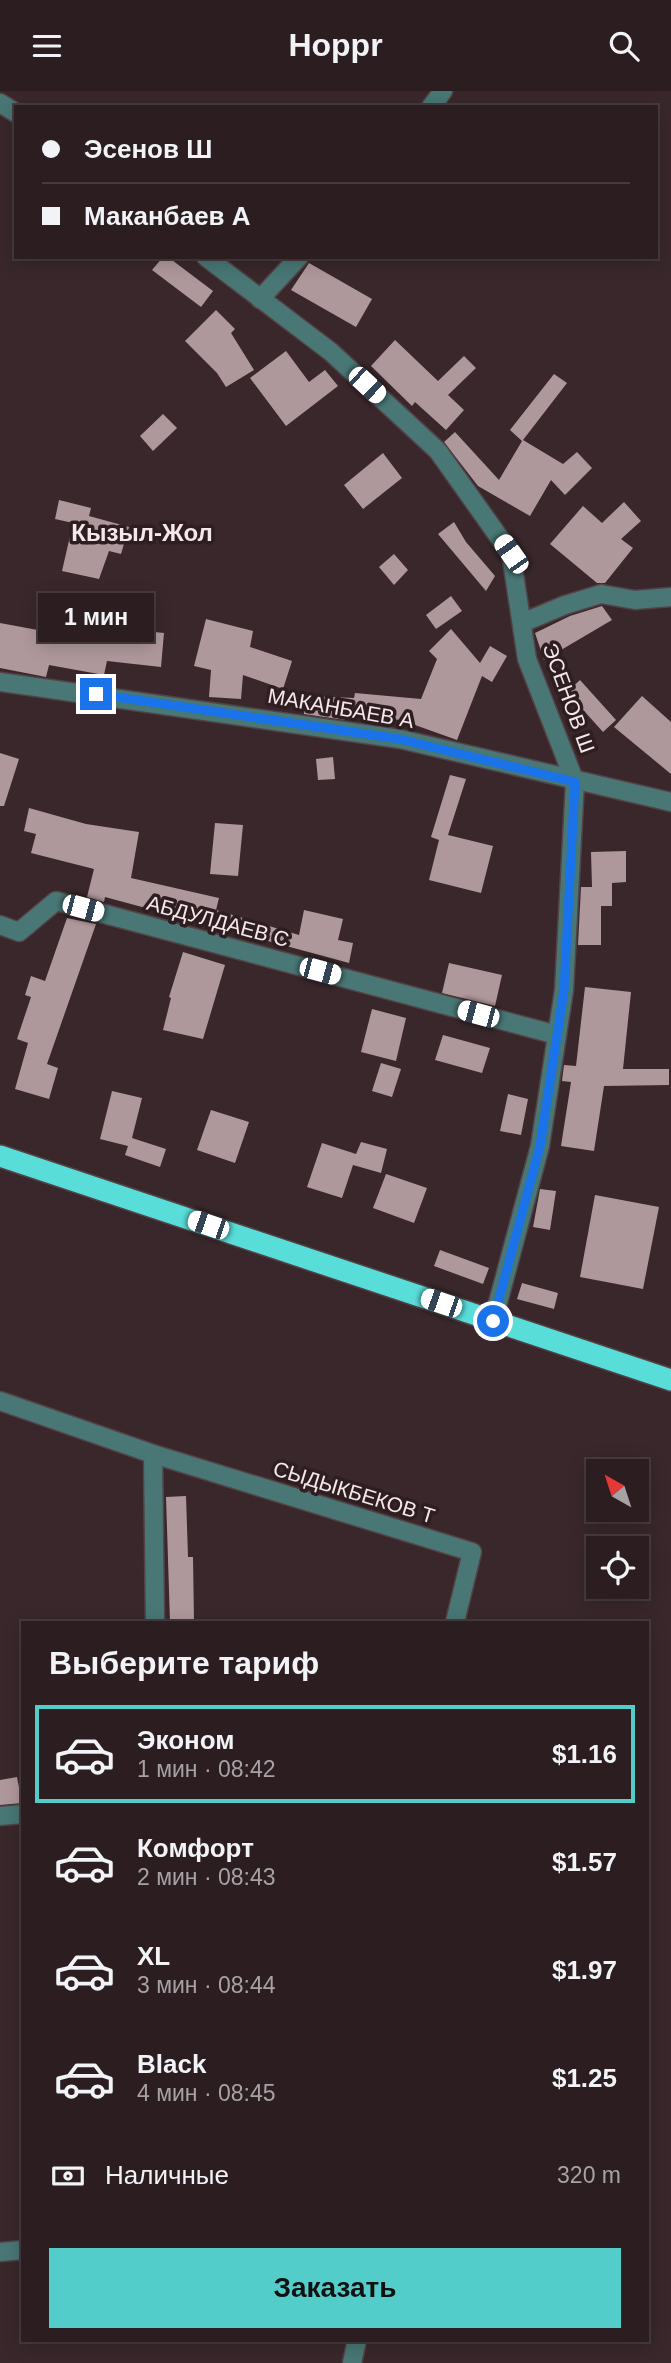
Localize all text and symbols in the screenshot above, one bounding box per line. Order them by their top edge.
icon: menu [28,27,66,65]
text: Hoppr [288,27,383,63]
icon: search [605,27,643,65]
text: Эсенов Ш [84,134,212,164]
text: Маканбаев А [84,201,251,231]
car [345,363,390,407]
district label: Кызыл-Жол [71,519,213,546]
car [491,531,532,577]
callout: 1 мин [38,593,154,641]
text: 1 мин [64,604,128,630]
street label: ЭСЕНОВ Ш [539,640,599,756]
route end [80,678,112,710]
street label: МАКАНБАЕВ А [266,684,416,732]
street label: АБДУЛДАЕВ С [145,891,291,951]
car [60,892,107,924]
car [297,955,344,987]
car [455,998,502,1030]
car [185,1208,232,1242]
car [418,1286,465,1320]
route start [477,1305,509,1337]
street label: СЫДЫКБЕКОВ Т [271,1457,438,1528]
north arrow [586,1459,649,1523]
map controls [586,1459,649,1599]
button: locate [586,1536,649,1599]
text: Выберите тариф [49,1645,319,1681]
icon: car [53,1723,116,1786]
text: Эконом [137,1725,235,1755]
text: $1.16 [552,1739,617,1769]
text: 1 мин · 08:42 [137,1756,276,1782]
icon: car [53,1831,116,1894]
text: Комфорт [137,1833,254,1863]
text: $1.57 [552,1847,617,1877]
text: 2 мин · 08:43 [137,1864,276,1890]
icon: car [53,1939,116,2002]
text: XL [137,1941,170,1971]
text: $1.97 [552,1955,617,1985]
text: 3 мин · 08:44 [137,1972,276,1998]
icon: car [53,2047,116,2110]
text: Black [137,2049,206,2079]
text: $1.25 [552,2063,617,2093]
text: 4 мин · 08:45 [137,2080,276,2106]
icon: cash [49,2157,87,2195]
text: Наличные [105,2160,229,2190]
text: 320 m [557,2162,621,2188]
button: Заказать [49,2248,621,2328]

